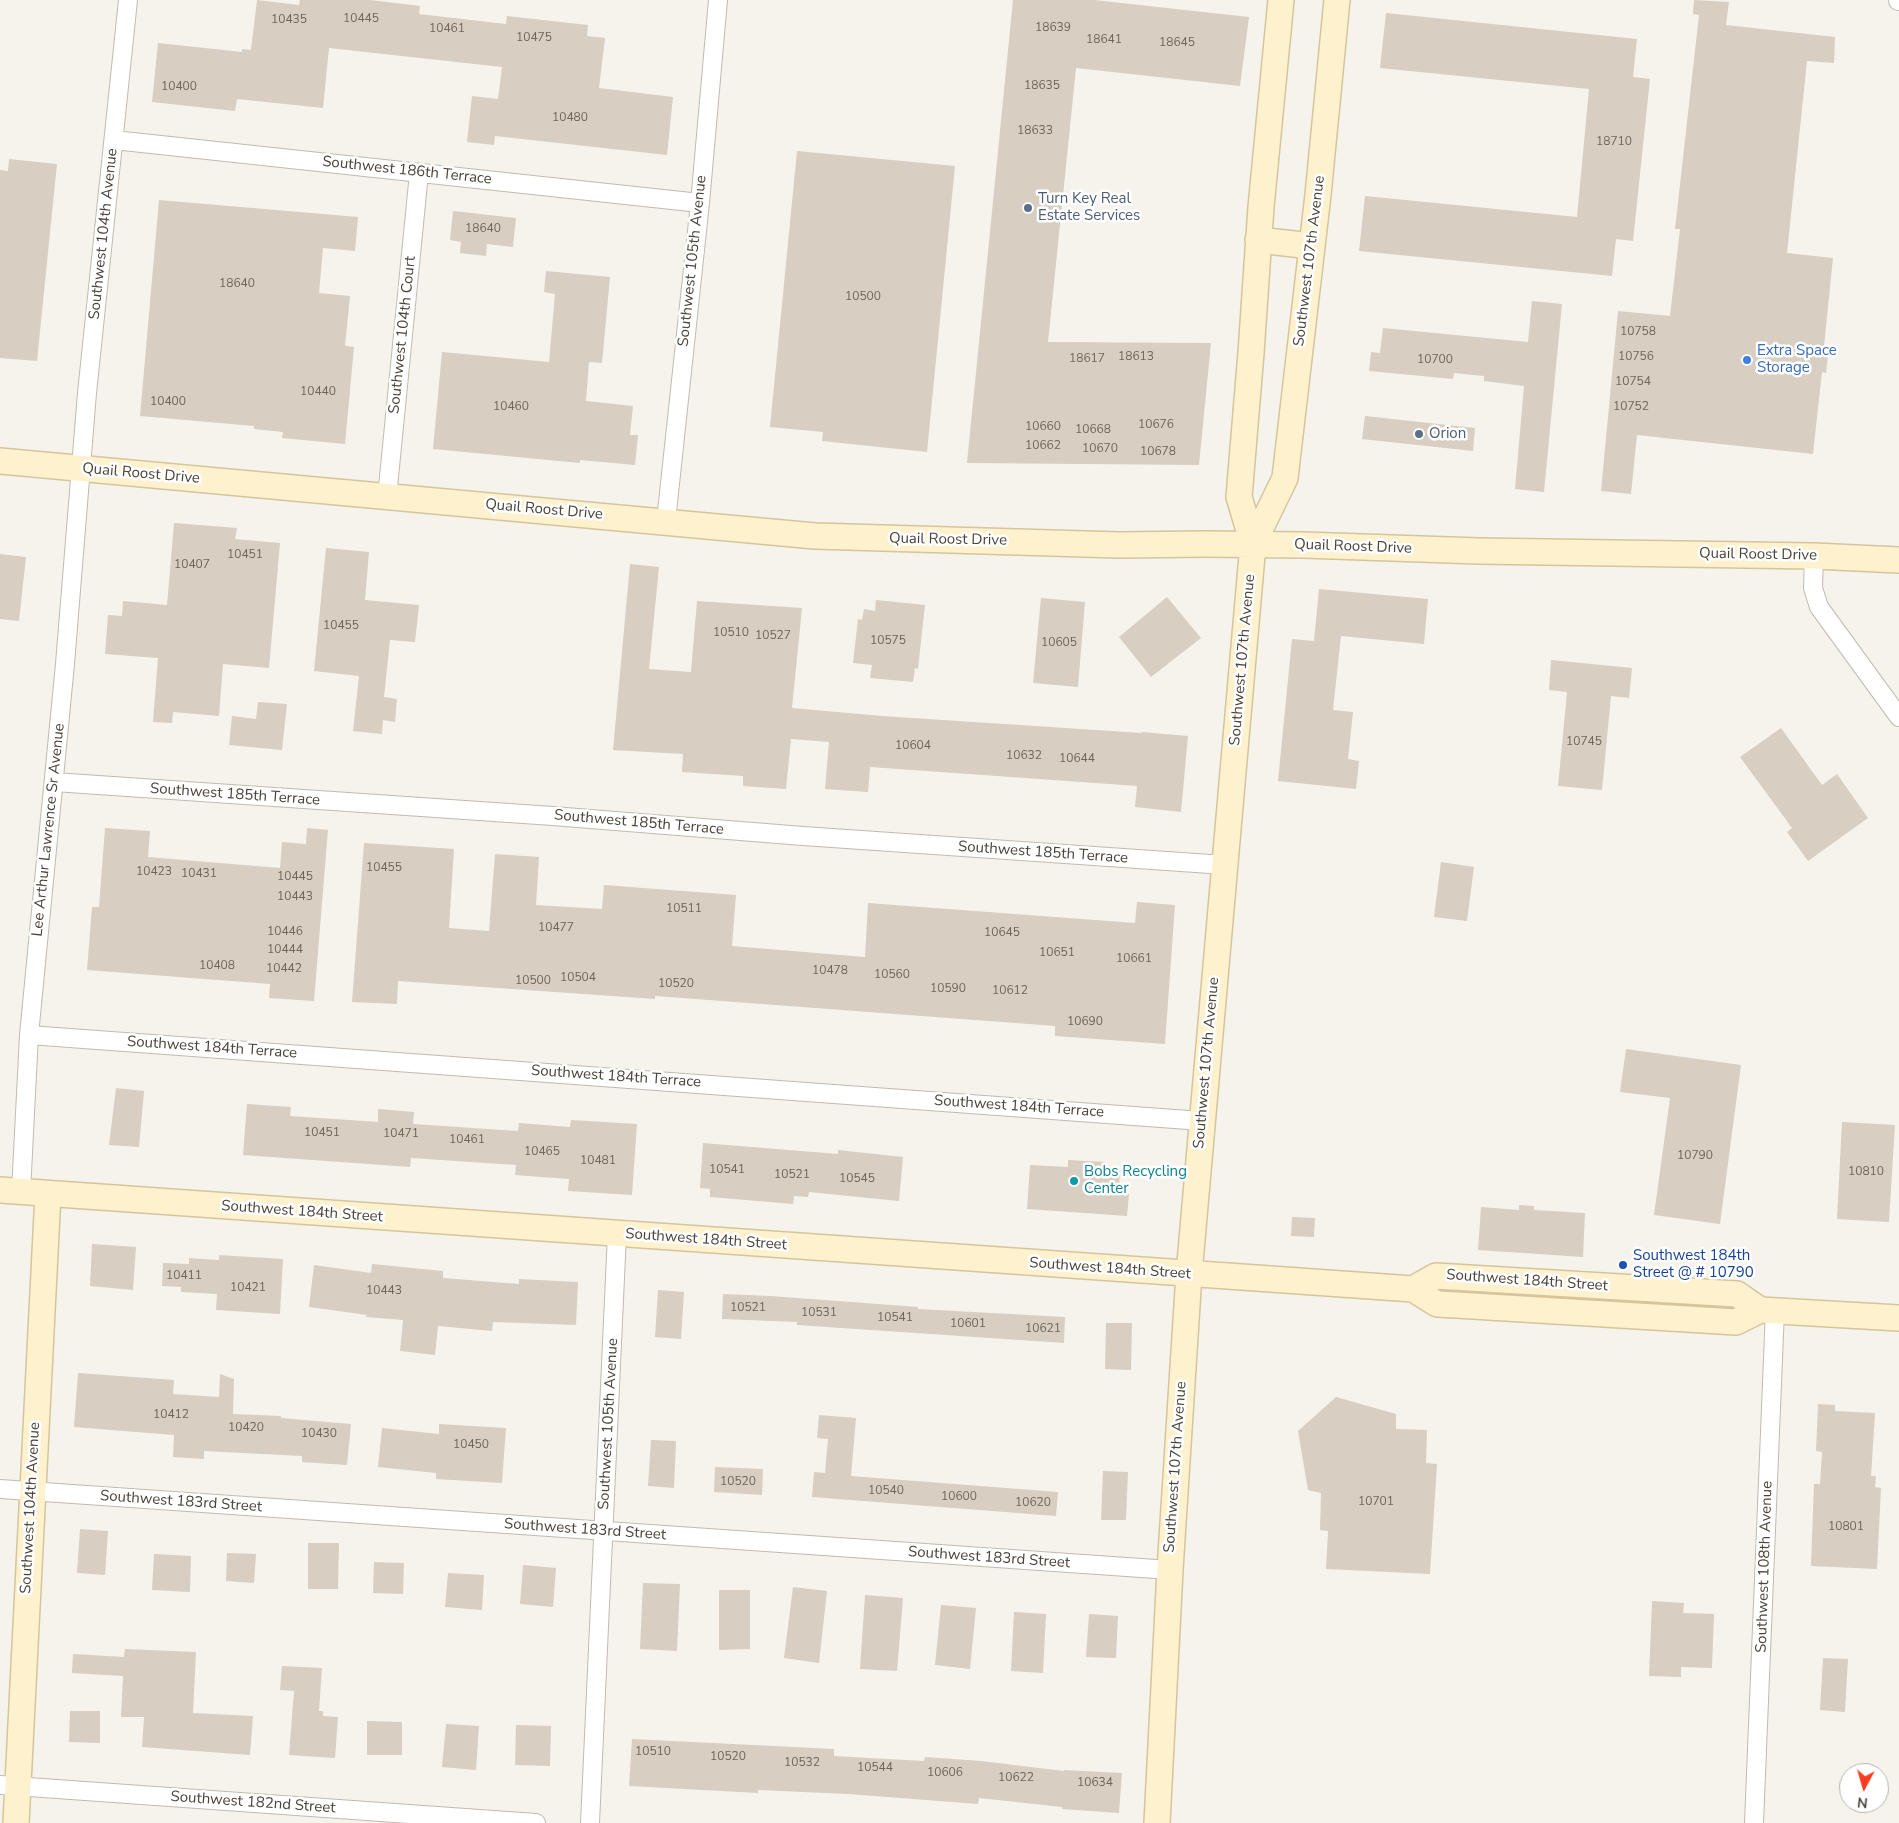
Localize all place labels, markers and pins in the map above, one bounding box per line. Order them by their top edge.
place label: Turn Key Real Estate Services [1038,190,1140,225]
marker: Turn Key Real Estate Services [1022,202,1034,214]
place label: Extra Space Storage [1757,342,1837,377]
marker: Extra Space Storage [1741,354,1753,366]
place label: Orion [1429,425,1466,443]
marker: Orion [1413,428,1425,440]
place label: Bobs Recycling Center [1084,1163,1187,1198]
marker: Bobs Recycling Center [1068,1175,1080,1187]
place label: Southwest 184th Street @ # 10790 [1633,1247,1754,1282]
marker: Southwest 184th Street @ # 10790 [1617,1259,1629,1271]

